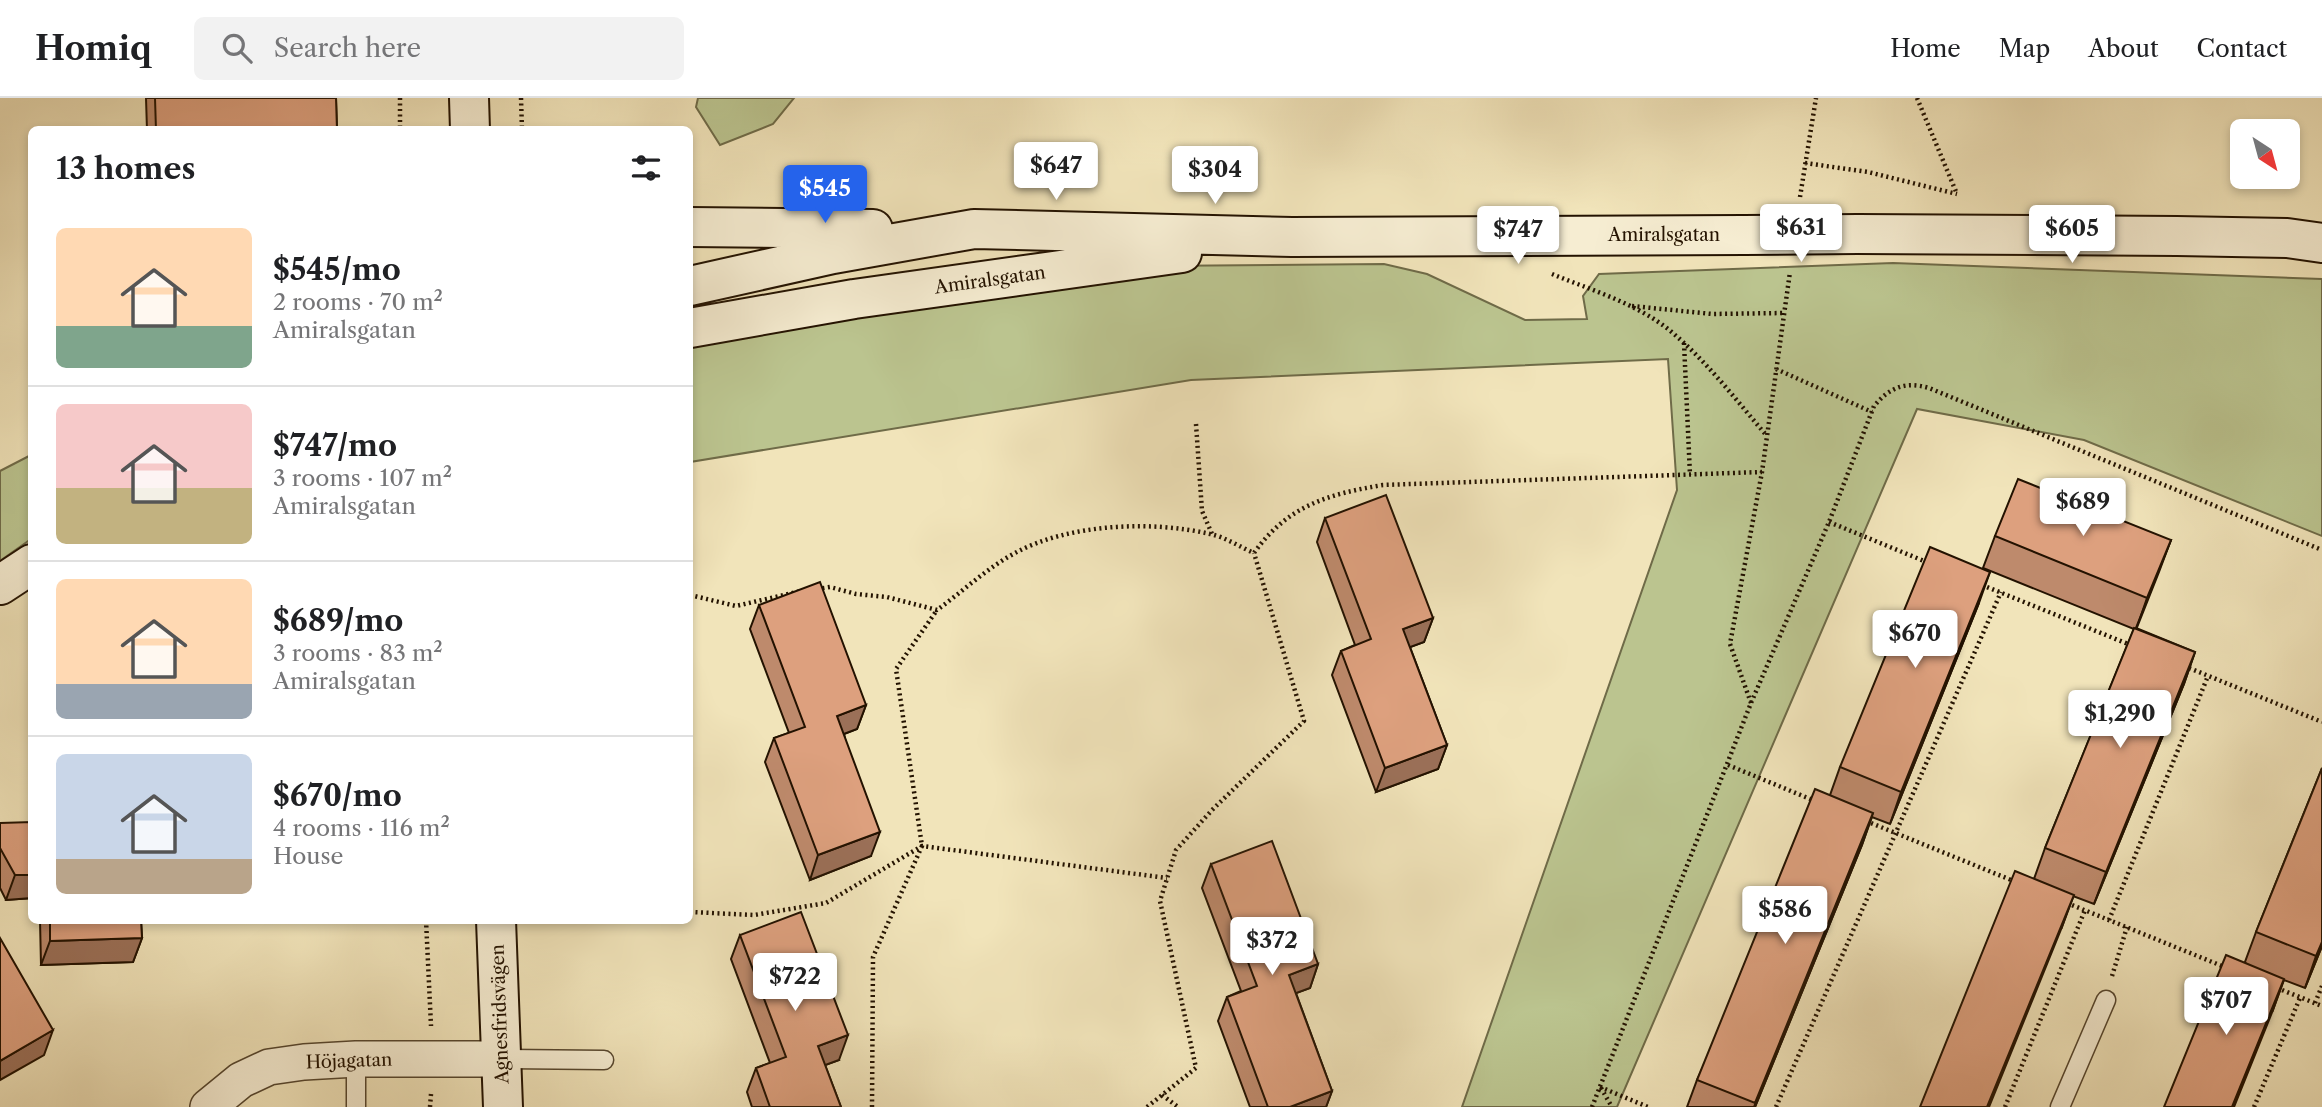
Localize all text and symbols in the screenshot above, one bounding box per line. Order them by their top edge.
search box [194,17,684,80]
text: Homiq [35,28,152,69]
icon: search [218,29,256,67]
text: Search here [274,32,421,64]
text: Home [1890,34,1961,63]
text: Map [1999,34,2050,63]
text: About [2088,34,2159,63]
text: Contact [2197,34,2287,63]
north arrow [2230,119,2300,189]
map controls [2230,119,2300,189]
pin: $647 [1015,142,1097,202]
pin: $304 [1174,146,1256,206]
icon: filters [627,149,665,187]
text: 13 homes [56,150,195,187]
text: $647 [1030,151,1082,179]
text: $304 [1188,155,1242,183]
pin: $545 [784,166,866,225]
text: $545 [799,174,851,202]
pin: $631 [1760,204,1842,264]
pin: $747 [1477,206,1559,266]
pin: $605 [2031,206,2113,265]
text: $631 [1776,213,1826,241]
text: $605 [2045,214,2099,242]
text: $747 [1493,215,1543,243]
street label: Amiralsgatan [1607,224,1720,246]
text: $545/mo [273,251,401,288]
icon: home [112,256,196,340]
street label: Amiralsgatan [932,261,1047,299]
text: 2 rooms · 70 m² [273,288,443,316]
text: Amiralsgatan [273,316,416,344]
text: $747/mo [273,427,397,464]
icon: home [112,432,196,516]
text: 3 rooms · 107 m² [273,464,452,492]
pin: $689 [2042,478,2124,538]
text: $689 [2056,487,2110,515]
text: Amiralsgatan [273,492,416,520]
text: $689/mo [273,602,403,639]
icon: home [112,607,196,691]
pin: $670 [1874,610,1956,670]
text: $670 [1889,619,1941,647]
text: 3 rooms · 83 m² [273,639,443,667]
text: Amiralsgatan [273,667,416,695]
pin: $1,290 [2063,690,2177,750]
text: $1,290 [2084,699,2156,727]
text: $670/mo [273,777,402,814]
icon: home [112,782,196,866]
text: 4 rooms · 116 m² [273,814,450,842]
text: House [273,842,343,870]
pin: $586 [1744,886,1826,946]
text: $586 [1758,895,1812,923]
pin: $372 [1231,918,1313,977]
text: $372 [1246,926,1298,954]
street label: Agnesfridsvägen [487,944,513,1085]
pin: $722 [754,954,836,1013]
text: $722 [769,962,821,990]
pin: $707 [2185,978,2267,1037]
text: $707 [2200,986,2252,1014]
street label: Höjagatan [305,1048,393,1074]

